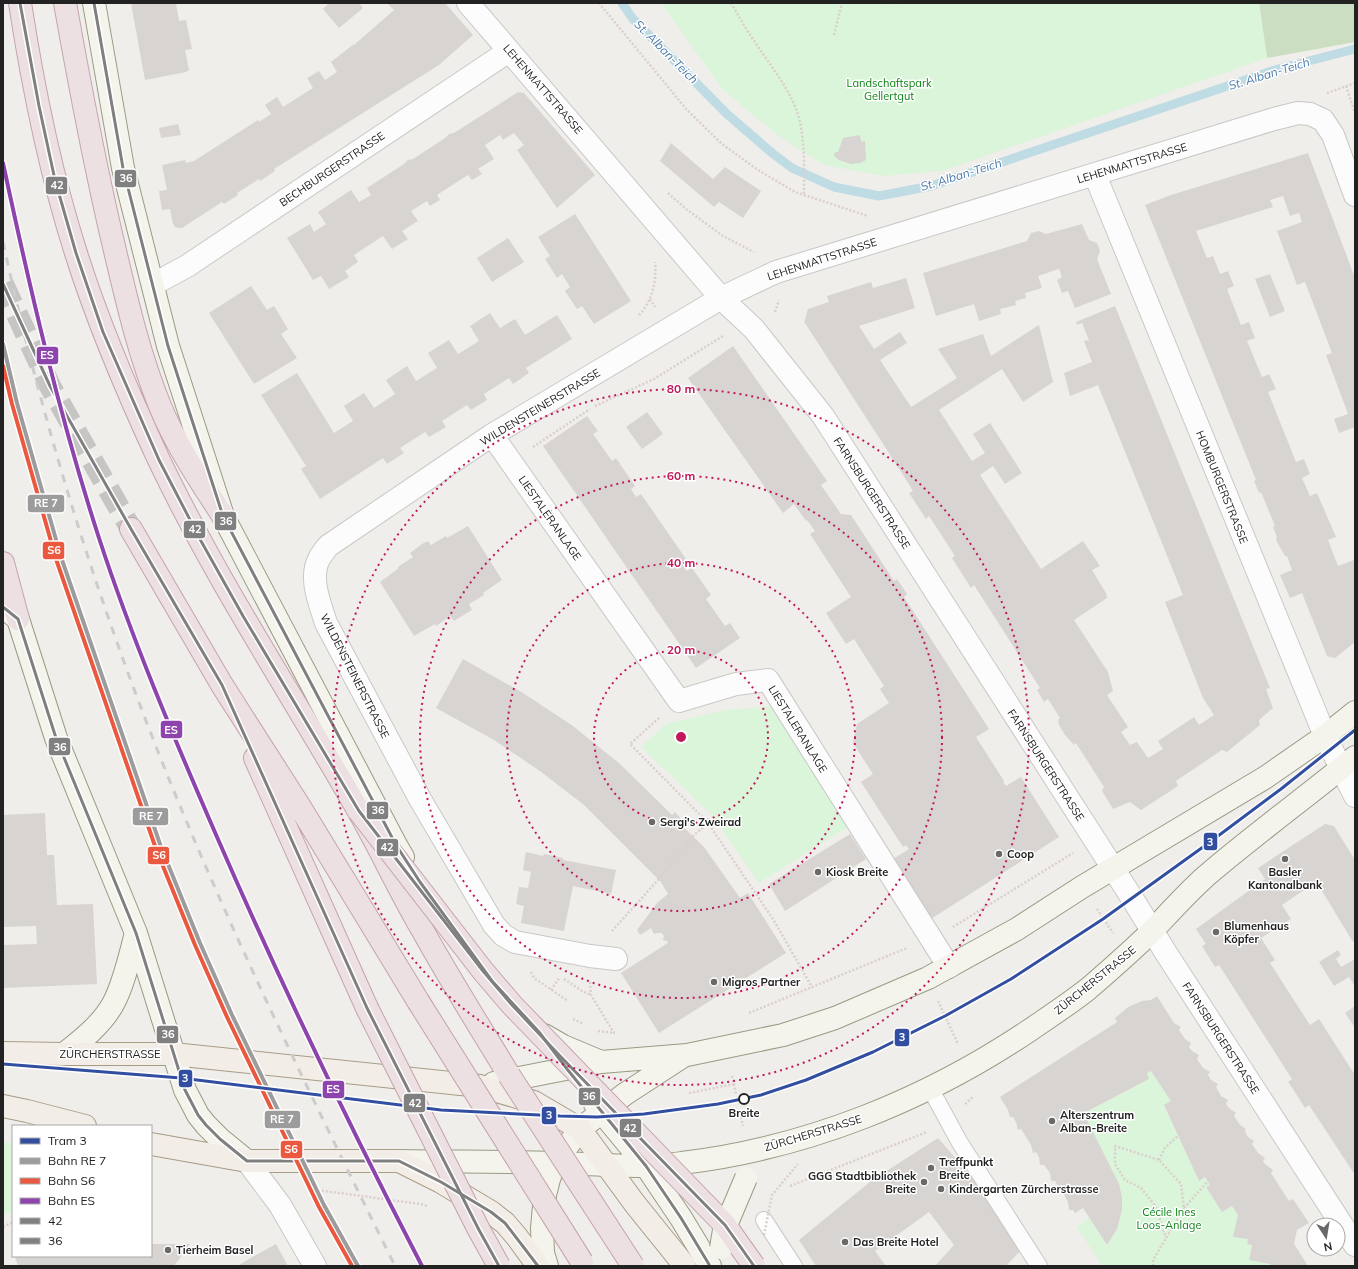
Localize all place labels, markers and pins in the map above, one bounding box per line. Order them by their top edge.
centre of rings [674,730,688,744]
place label: Sergi's Zweirad [660,815,741,829]
marker: Sergi's Zweirad [647,817,657,827]
place label: Coop [1007,847,1034,861]
marker: Coop [994,849,1004,859]
marker: Basler Kantonalbank [1280,854,1290,864]
place label: Kiosk Breite [826,865,888,879]
place label: Basler Kantonalbank [1248,865,1323,892]
marker: Kiosk Breite [813,867,823,877]
place label: Blumenhaus Köpfer [1224,919,1290,946]
marker: Blumenhaus Köpfer [1211,927,1221,937]
place label: Migros Partner [722,975,801,989]
marker: Migros Partner [709,977,719,987]
marker: Breite [738,1093,750,1105]
place label: Breite [729,1106,759,1120]
place label: Alterszentrum Alban-Breite [1060,1108,1134,1135]
marker: Alterszentrum Alban-Breite [1047,1116,1057,1126]
place label: Treffpunkt Breite [939,1155,993,1182]
marker: Treffpunkt Breite [926,1163,936,1173]
place label: GGG Stadtbibliothek Breite [808,1169,917,1196]
marker: GGG Stadtbibliothek Breite [919,1177,929,1187]
place label: Kindergarten Zürcherstrasse [949,1182,1099,1196]
marker: Kindergarten Zürcherstrasse [936,1184,946,1194]
place label: Das Breite Hotel [853,1235,939,1249]
marker: Das Breite Hotel [840,1237,850,1247]
place label: Tierheim Basel [176,1243,253,1257]
marker: Tierheim Basel [163,1245,173,1255]

